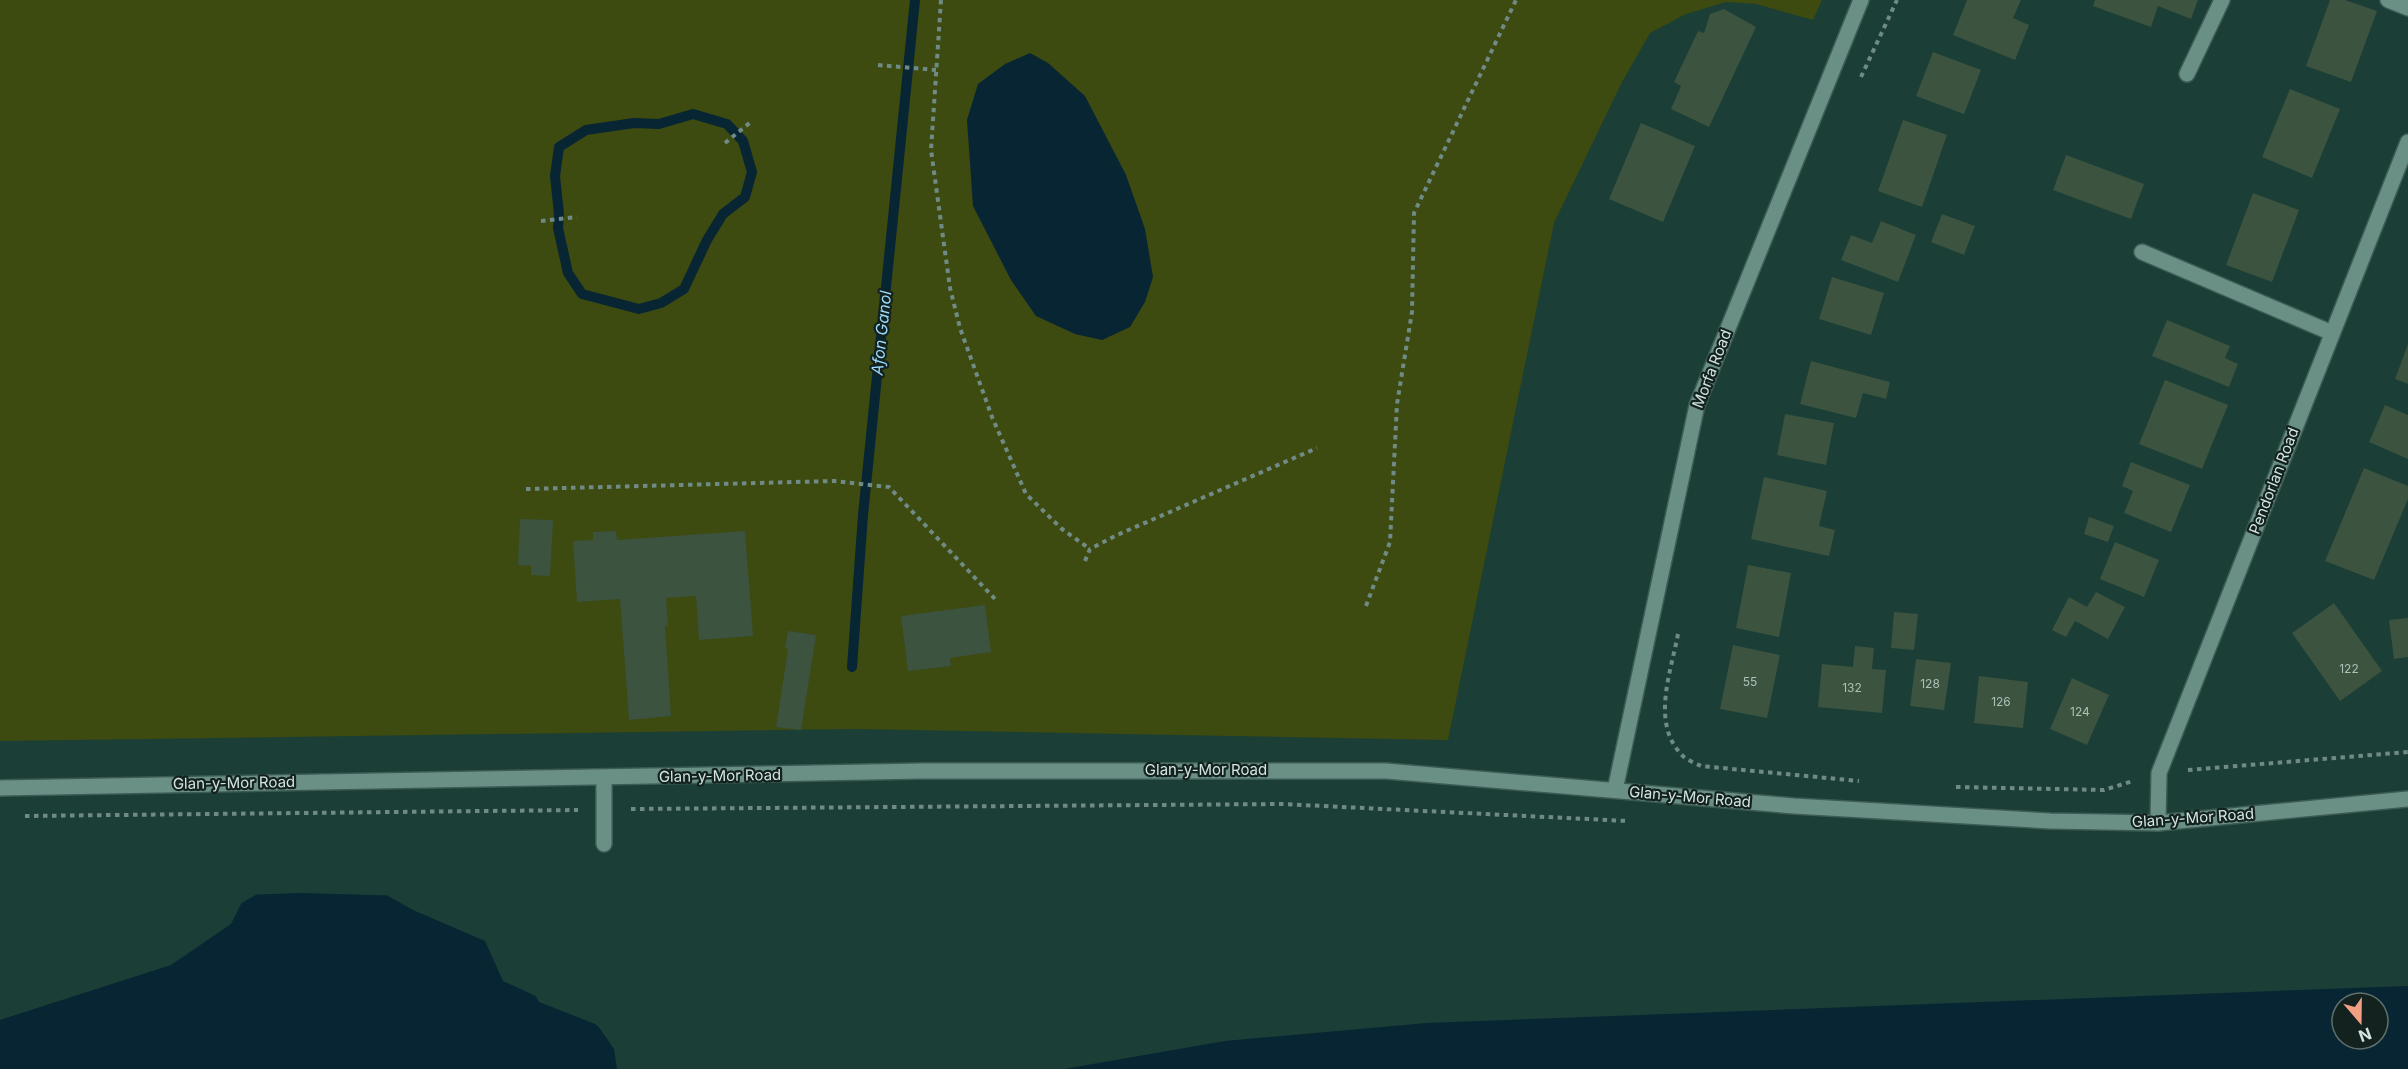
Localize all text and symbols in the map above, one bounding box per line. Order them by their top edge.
water label: Afon Ganol [867,290,895,377]
street label: Morfa Road [1688,327,1735,411]
street label: Pendorlan Road [2245,425,2303,537]
house number: 122 [2339,661,2359,676]
house number: 55 [1743,674,1757,689]
house number: 128 [1920,676,1940,691]
house number: 132 [1842,680,1862,695]
house number: 126 [1991,694,2011,709]
house number: 124 [2070,704,2090,719]
street label: Glan-y-Mor Road [1145,760,1267,779]
street label: Glan-y-Mor Road [659,765,781,786]
street label: Glan-y-Mor Road [173,772,295,793]
street label: Glan-y-Mor Road [1628,782,1752,811]
street label: Glan-y-Mor Road [2131,804,2255,831]
north arrow [2330,991,2390,1051]
text: N [2356,1024,2374,1047]

